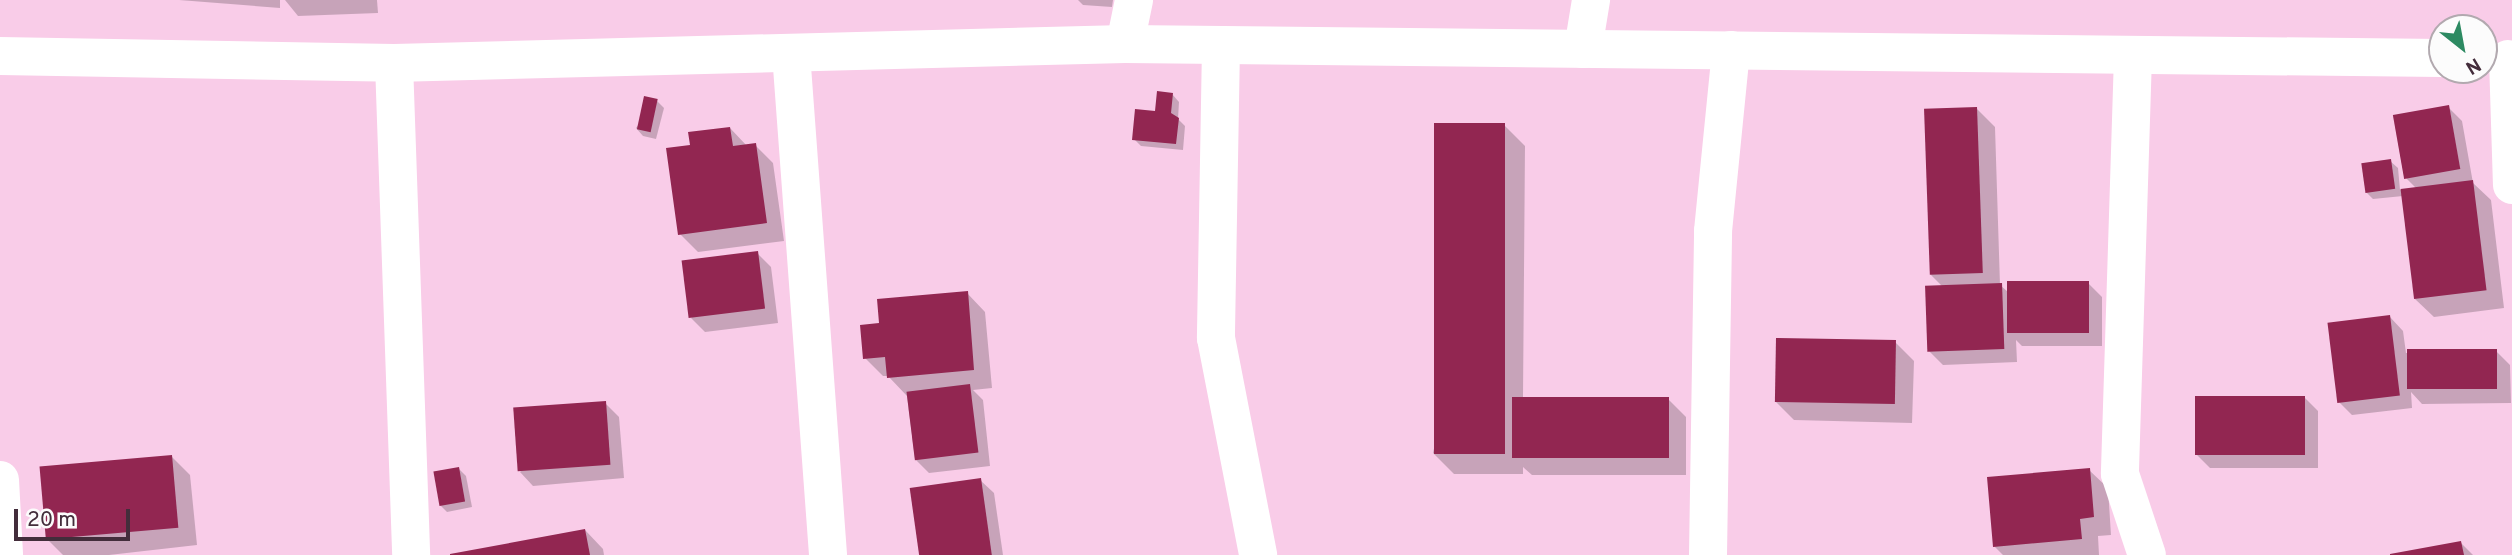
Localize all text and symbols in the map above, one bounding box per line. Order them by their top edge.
north arrow [2428,14,2498,84]
text: N [2461,51,2485,79]
scale bar [18,496,133,540]
text: 20 m [27,507,76,534]

